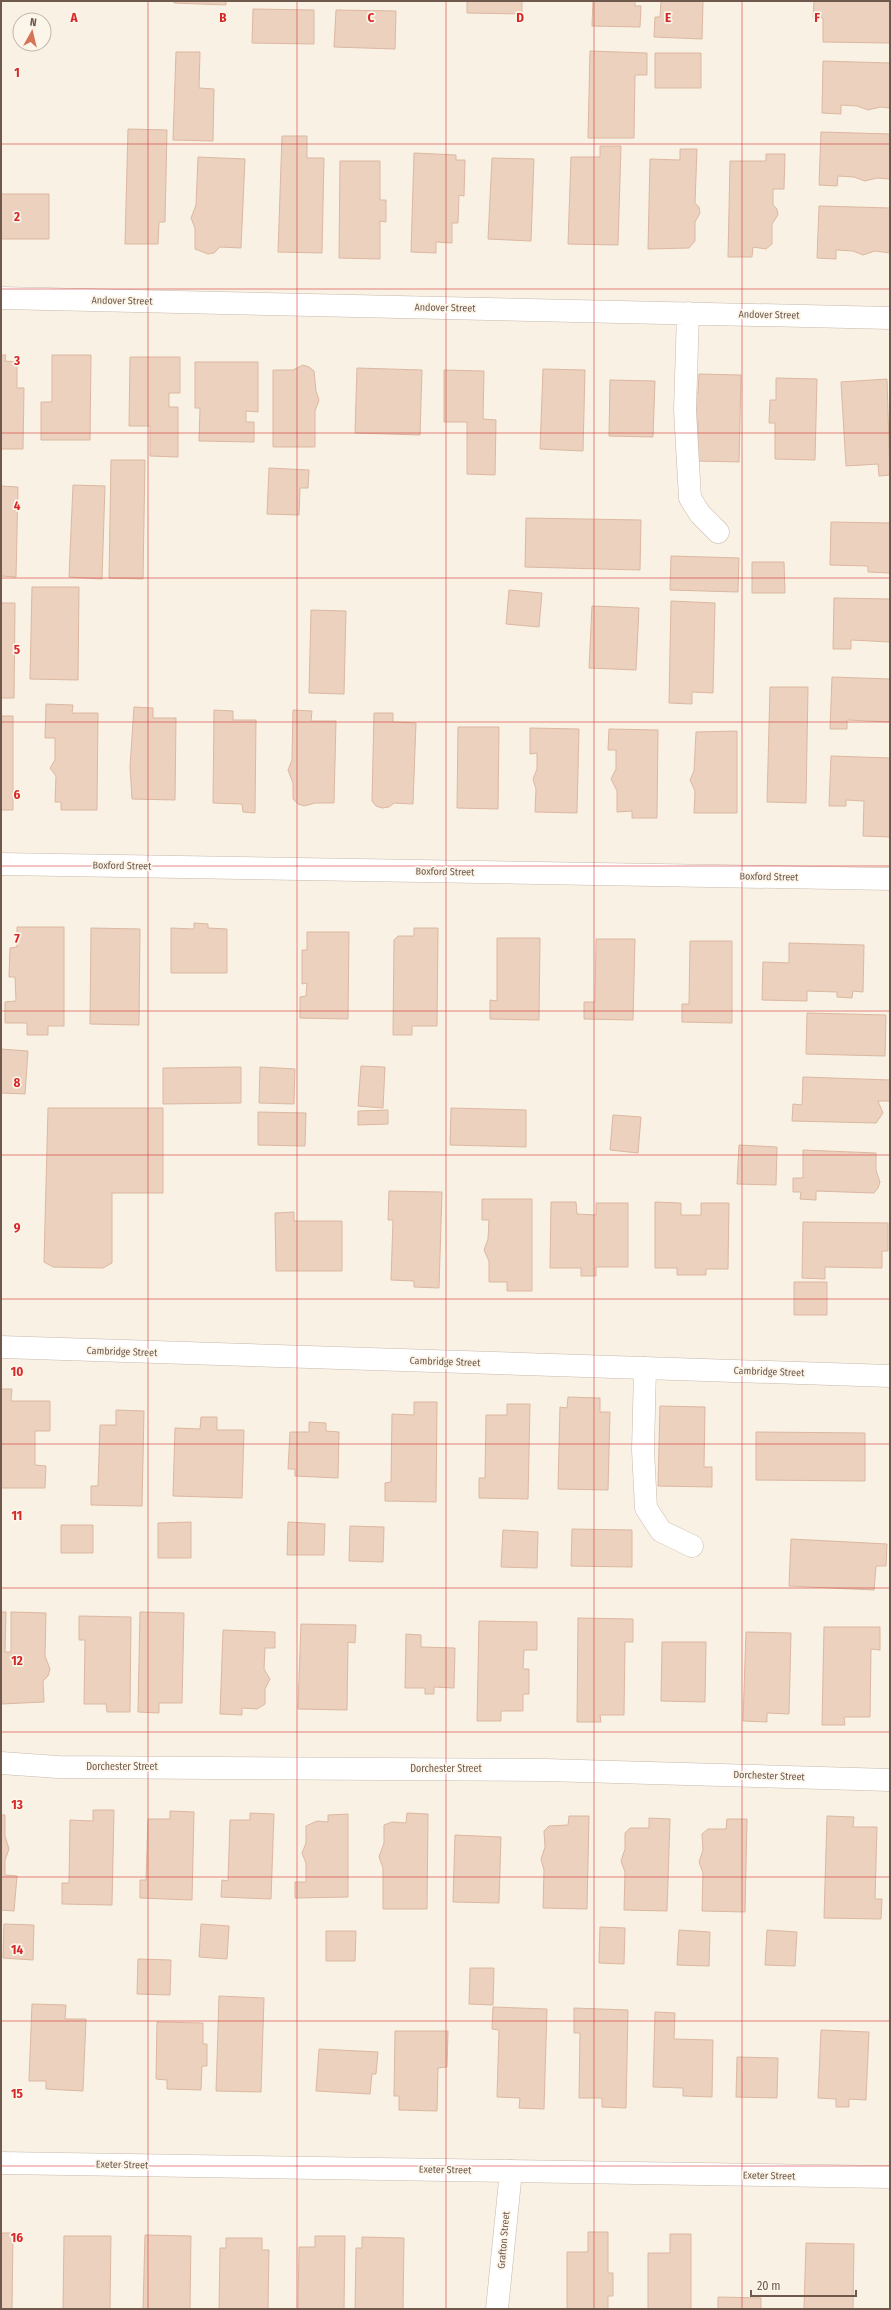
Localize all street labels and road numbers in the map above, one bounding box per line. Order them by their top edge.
street label: Andover Street [91,294,153,308]
street label: Andover Street [414,301,476,315]
street label: Andover Street [738,308,800,322]
street label: Boxford Street [93,859,152,873]
street label: Boxford Street [416,865,475,879]
street label: Boxford Street [740,870,799,884]
street label: Cambridge Street [86,1345,158,1359]
street label: Cambridge Street [409,1355,481,1369]
street label: Cambridge Street [733,1365,805,1379]
street label: Dorchester Street [86,1761,158,1773]
street label: Dorchester Street [410,1763,482,1775]
street label: Dorchester Street [733,1769,806,1783]
street label: Exeter Street [96,2159,149,2171]
street label: Exeter Street [419,2164,472,2176]
street label: Exeter Street [743,2170,796,2182]
street label: Grafton Street [496,2210,513,2269]

